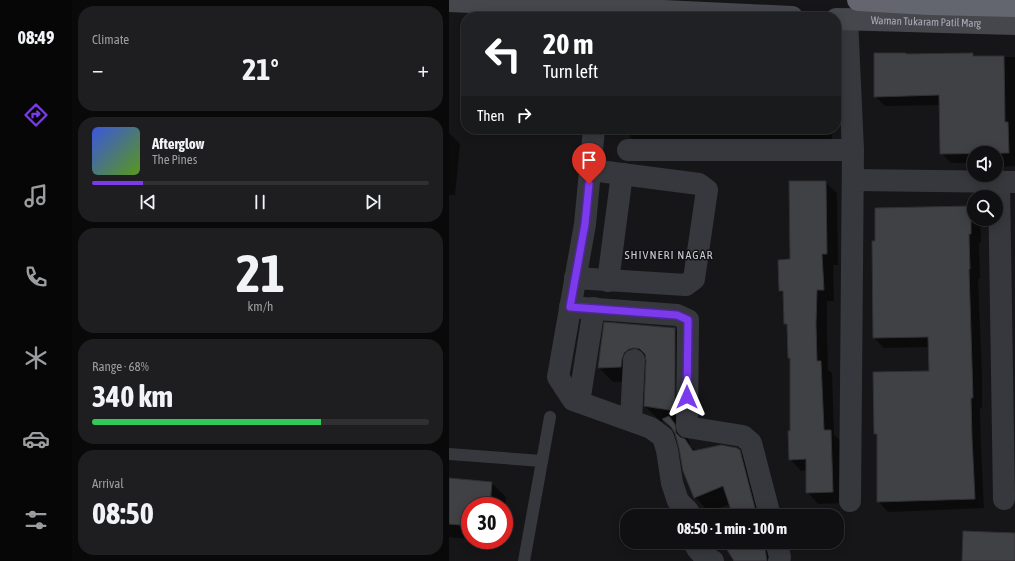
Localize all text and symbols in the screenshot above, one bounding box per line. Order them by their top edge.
street label: Waman Tukaram Patil Marg [871,14,982,29]
text: 08:49 [17,27,55,48]
icon: left [477,28,529,80]
text: 20 m [543,28,593,60]
text: Climate [92,32,129,47]
text: 21° [242,52,279,86]
text: − [92,56,103,82]
text: + [418,56,429,82]
text: Turn left [543,61,598,82]
icon: directions [22,101,50,129]
icon: right [513,104,535,126]
text: Then [477,107,505,124]
text: Afterglow [152,135,205,152]
pin [572,143,606,184]
map controls [967,146,1003,226]
button: sound [967,146,1003,182]
icon: arrive [578,149,600,171]
text: The Pines [152,152,197,167]
icon: music [22,182,50,210]
button: search [967,190,1003,226]
icon: previous [137,191,159,213]
icon: pause [249,191,271,213]
icon: next [362,191,384,213]
text: 21 [236,243,285,303]
district label: SHIVNERI NAGAR [624,248,714,262]
icon: phone [22,263,50,291]
text: km/h [248,299,273,314]
icon: climate [22,344,50,372]
text: Range · 68% [92,359,149,374]
position arrow [666,376,708,418]
text: 340 km [92,379,173,413]
icon: car [22,425,50,453]
text: Arrival [92,476,124,491]
text: 08:50 [92,496,154,530]
speed limit sign: 30 [461,497,513,549]
icon: filters [22,506,50,534]
text: 08:50 · 1 min · 100 m [677,520,787,537]

